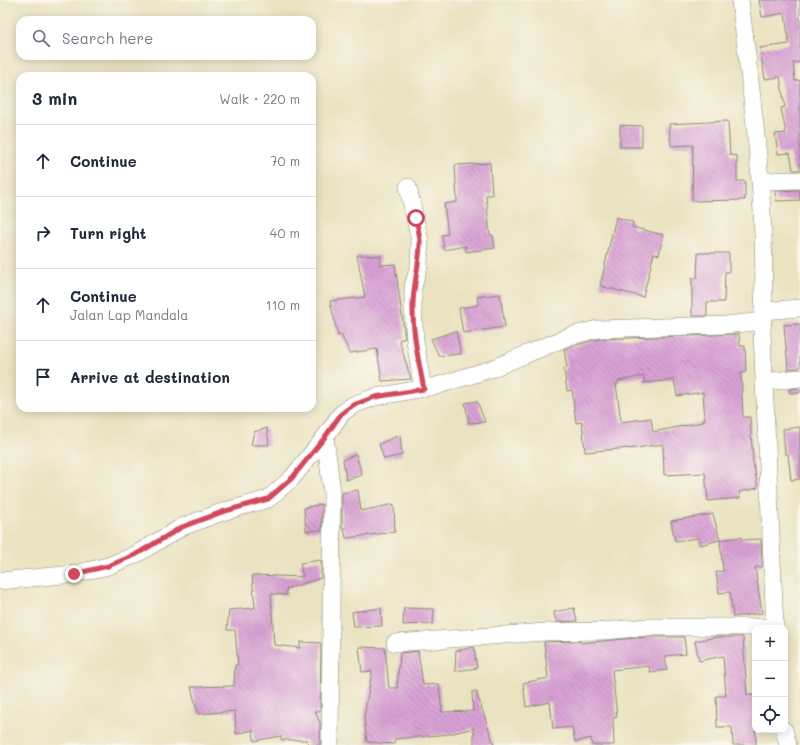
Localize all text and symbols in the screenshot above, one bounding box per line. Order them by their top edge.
search box [16,16,316,60]
icon: search [30,27,52,49]
text: Search here [62,28,153,48]
text: 3 min [32,87,77,109]
text: Walk · 220 m [219,90,300,107]
icon: ahead [32,150,54,172]
text: Continue [70,151,137,171]
text: 70 m [270,152,300,169]
route start [407,209,425,227]
icon: right [32,222,54,244]
text: Turn right [70,223,147,243]
text: 40 m [270,224,300,241]
text: Continue [70,286,137,306]
icon: ahead [32,294,54,316]
text: 110 m [266,296,300,313]
text: Jalan Lap Mandala [70,306,188,323]
icon: arrive [32,366,54,388]
text: Arrive at destination [70,367,230,387]
route end [65,565,83,583]
map controls [752,625,788,733]
button: + [752,625,788,661]
button: − [752,661,788,697]
button: locate [752,697,788,733]

